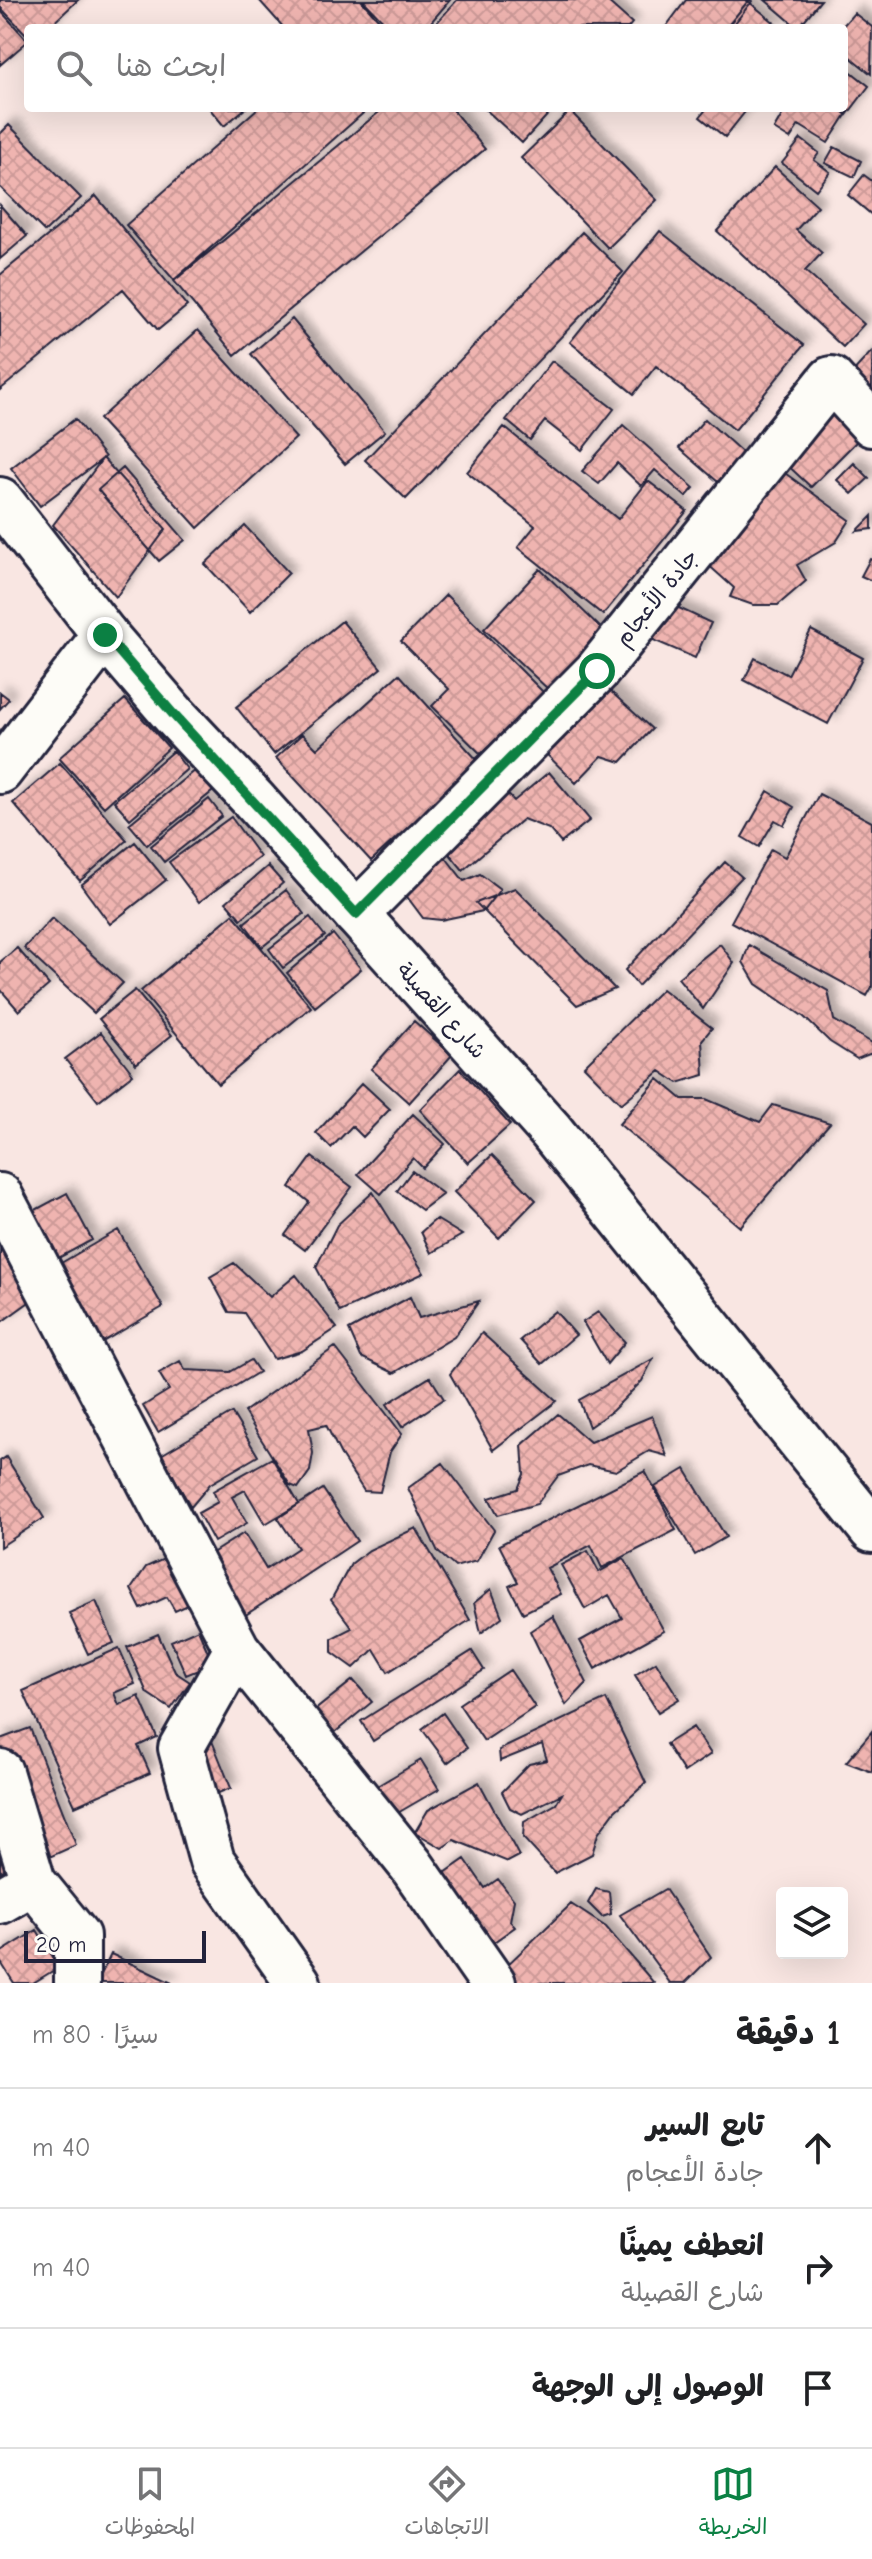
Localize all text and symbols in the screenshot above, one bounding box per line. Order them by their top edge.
search box [24,24,848,112]
icon: search [52,46,96,90]
text: ابحث هنا [116,49,226,84]
street label: جادة الأعجام [607,542,706,653]
route end [87,617,123,653]
route start [579,653,615,689]
street label: شارع القصيلة [390,957,491,1066]
map controls [776,1887,848,1959]
button: layers [776,1887,848,1959]
scale bar [24,1927,206,1963]
text: 20 m [36,1932,86,1958]
text: 1 دقيقة [736,2013,840,2053]
text: سيرًا · 80 m [32,2020,159,2050]
text: تابع السير [646,2108,764,2143]
icon: ahead [796,2126,840,2170]
text: 40 m [32,2133,91,2163]
text: جادة الأعجام [626,2158,764,2188]
text: انعطف يمينًا [619,2228,764,2263]
icon: right [796,2246,840,2290]
text: 40 m [32,2253,91,2283]
text: شارع القصيلة [621,2278,764,2308]
icon: arrive [796,2366,840,2410]
text: الوصول إلى الوجهة [532,2369,764,2404]
tab: المحفوظات [105,2462,195,2546]
tab: الاتجاهات [405,2462,489,2546]
tab: الخريطة [699,2462,767,2546]

